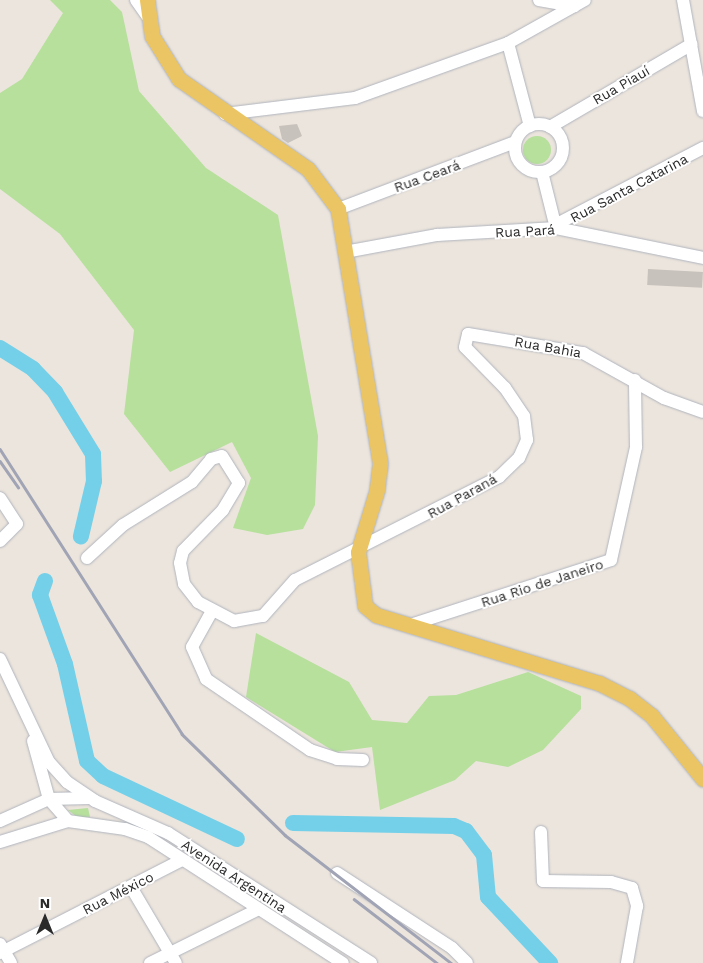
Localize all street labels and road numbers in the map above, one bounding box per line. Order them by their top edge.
street label: Rua Piauí [590,62,652,108]
street label: Rua Santa Catarina [567,150,691,226]
street label: Rua Ceará [391,156,463,196]
street label: Rua Pará [494,221,556,241]
street label: Rua Bahia [513,333,583,361]
street label: Rua Paraná [424,470,500,522]
street label: Rua Rio de Janeiro [478,555,606,611]
street label: Avenida Argentina [178,835,290,917]
street label: Rua México [80,868,156,918]

